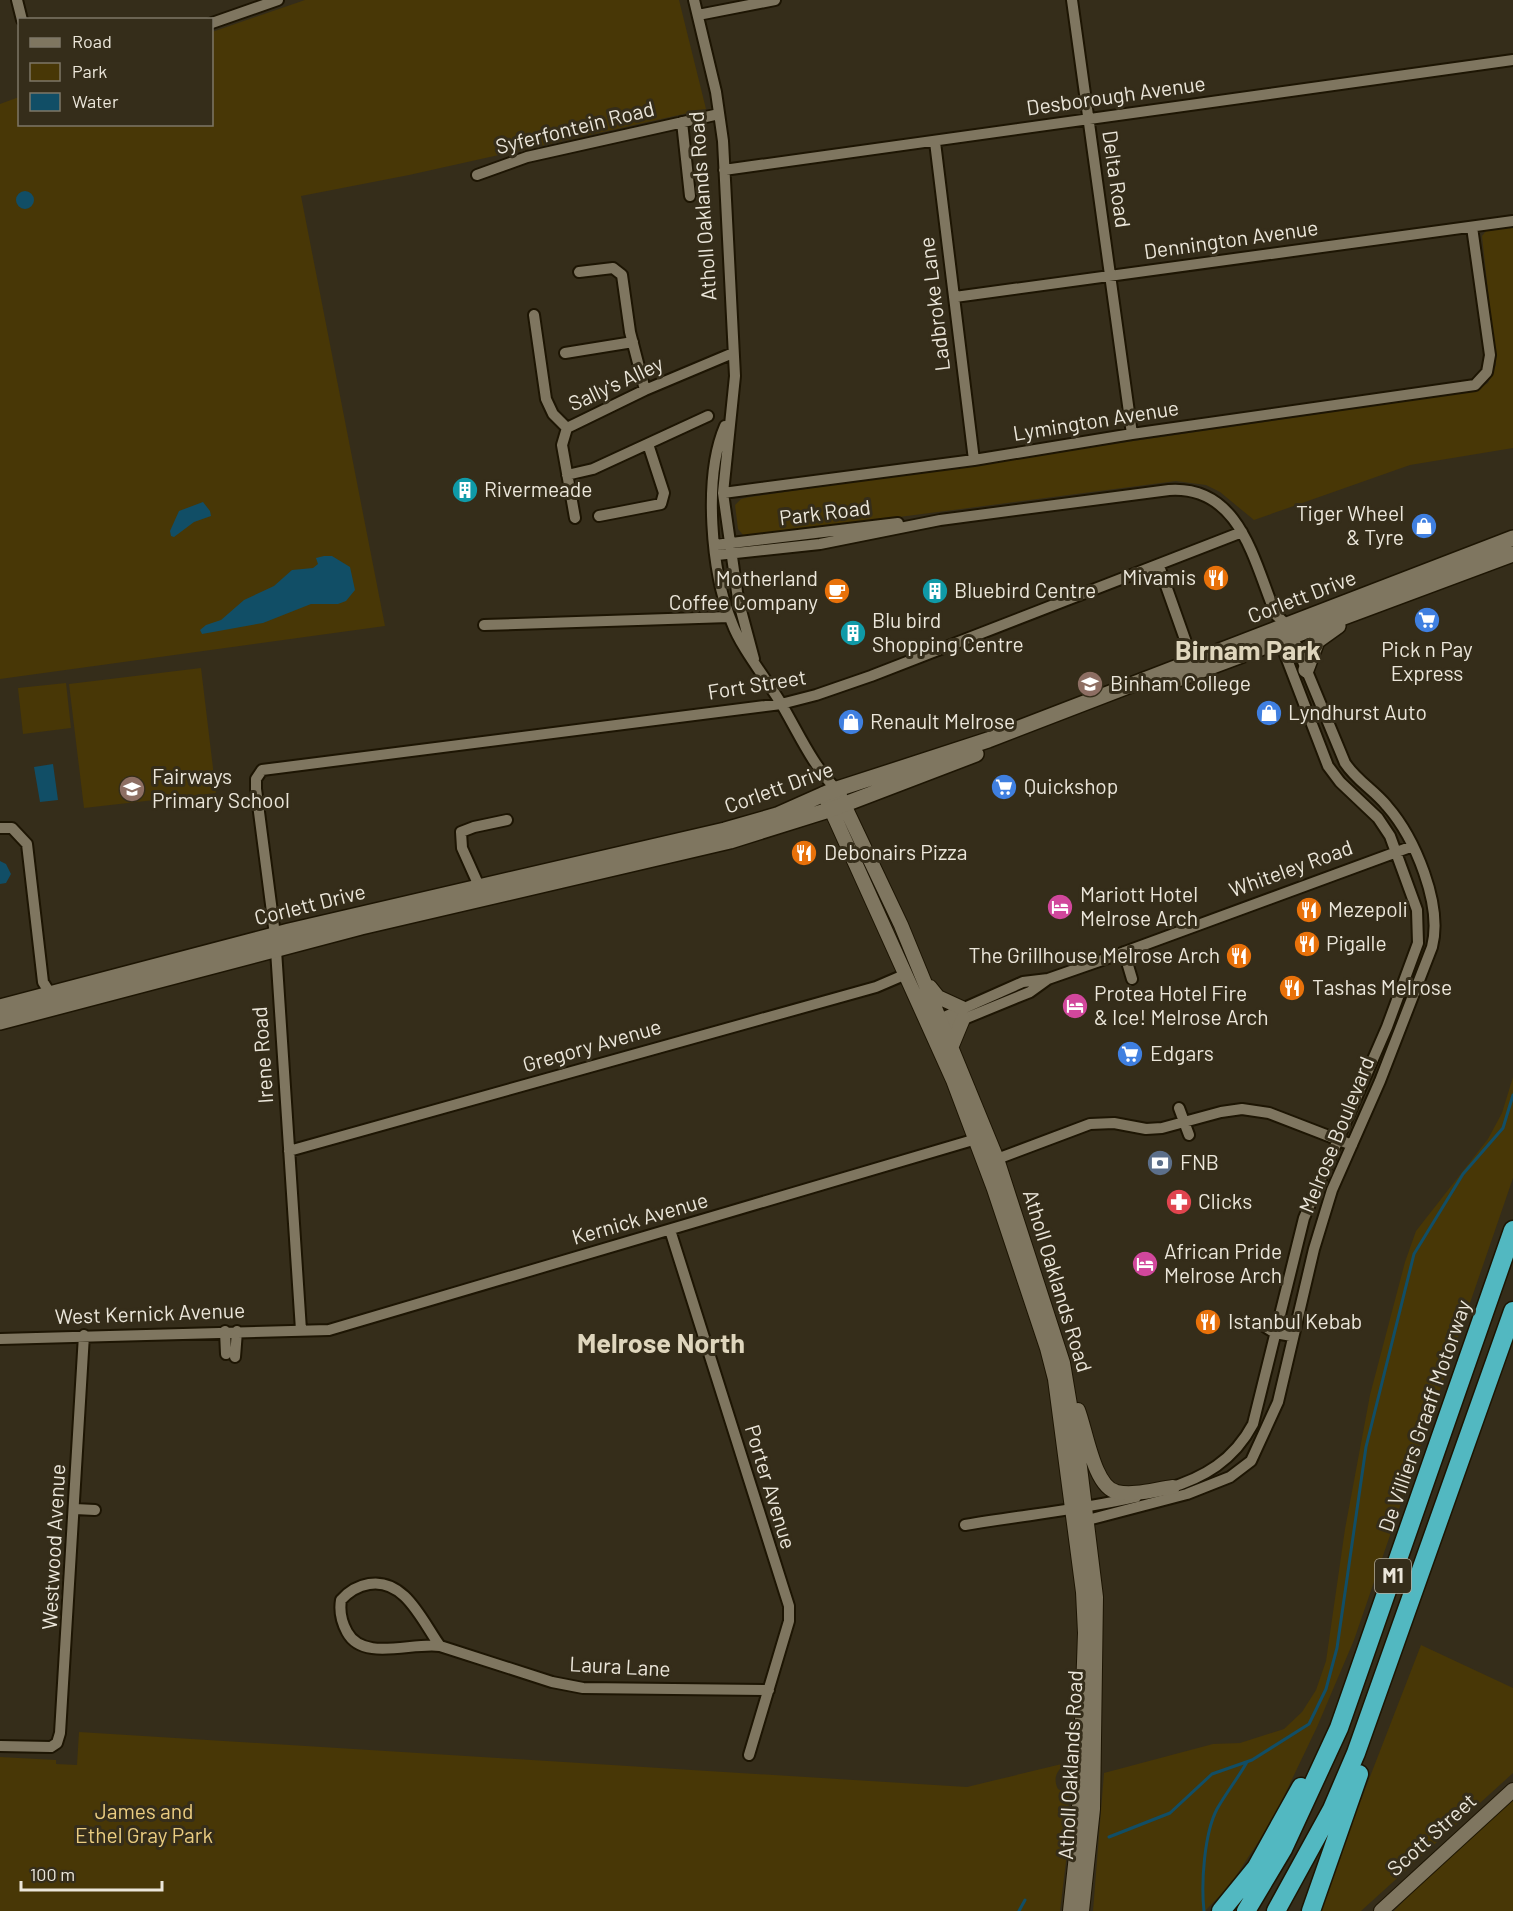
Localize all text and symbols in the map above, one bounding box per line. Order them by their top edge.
legend [18,18,213,126]
text: Road [72,30,112,52]
text: Park [72,60,107,82]
street label: Desborough Avenue [1025,70,1207,119]
text: Water [72,90,119,112]
street label: Syferfontein Road [493,95,657,158]
street label: Atholl Oaklands Road [682,111,721,302]
street label: Delta Road [1098,129,1137,229]
street label: Dennington Avenue [1142,214,1320,263]
street label: Ladbroke Lane [913,236,954,373]
street label: Sally's Alley [564,350,667,415]
street label: Lymington Avenue [1011,394,1181,445]
building icon: Rivermeade [450,475,480,505]
place label: Rivermeade [484,476,592,501]
street label: Park Road [778,494,872,530]
place label: Tiger Wheel & Tyre [1296,500,1404,549]
shop icon: Tiger Wheel & Tyre [1409,511,1439,541]
restaurant icon: Mivamis [1201,563,1231,593]
place label: Mivamis [1122,564,1196,589]
street label: Corlett Drive [1244,564,1359,628]
place label: Motherland Coffee Company [669,565,818,614]
cafe icon: Motherland Coffee Company [822,576,852,606]
building icon: Bluebird Centre [920,576,950,606]
place label: Bluebird Centre [954,577,1096,602]
supermarket icon: Pick n Pay Express [1412,605,1442,635]
place label: Blu bird Shopping Centre [872,607,1024,656]
building icon: Blu bird Shopping Centre [838,618,868,648]
district label: Birnam Park [1175,633,1321,665]
place label: Pick n Pay Express [1381,636,1473,685]
street label: Fort Street [706,663,808,704]
school or university icon: Binham College [1075,669,1105,699]
place label: Binham College [1110,670,1251,695]
shop icon: Lyndhurst Auto [1254,698,1284,728]
place label: Lyndhurst Auto [1288,699,1427,724]
shop icon: Renault Melrose [836,707,866,737]
place label: Renault Melrose [870,708,1015,733]
street label: Corlett Drive [721,755,836,818]
place label: Fairways Primary School [152,763,290,812]
supermarket icon: Quickshop [989,772,1019,802]
place label: Quickshop [1024,773,1118,798]
school or university icon: Fairways Primary School [117,774,147,804]
street label: Whiteley Road [1225,834,1356,902]
restaurant icon: Debonairs Pizza [789,838,819,868]
place label: Debonairs Pizza [824,839,967,864]
street label: Corlett Drive [251,878,368,929]
place label: Mariott Hotel Melrose Arch [1080,881,1198,930]
hotel icon: Mariott Hotel Melrose Arch [1045,892,1075,922]
restaurant icon: Mezepoli [1294,895,1324,925]
place label: Mezepoli [1328,896,1408,921]
restaurant icon: Pigalle [1292,929,1322,959]
place label: Pigalle [1326,930,1387,955]
restaurant icon: The Grillhouse Melrose Arch [1224,941,1254,971]
place label: The Grillhouse Melrose Arch [969,942,1220,967]
restaurant icon: Tashas Melrose [1277,973,1307,1003]
place label: Tashas Melrose [1312,974,1452,999]
place label: Protea Hotel Fire & Ice! Melrose Arch [1094,980,1268,1029]
hotel icon: Protea Hotel Fire & Ice! Melrose Arch [1060,991,1090,1021]
street label: Irene Road [246,1006,277,1104]
street label: Gregory Avenue [519,1013,664,1076]
supermarket icon: Edgars [1115,1039,1145,1069]
place label: Edgars [1150,1040,1214,1065]
street label: Melrose Boulevard [1293,1053,1378,1216]
bank icon: FNB [1145,1148,1175,1178]
place label: FNB [1180,1149,1219,1174]
street label: Kernick Avenue [569,1186,711,1249]
street label: Atholl Oaklands Road [1019,1186,1098,1375]
pharmacy icon: Clicks [1164,1187,1194,1217]
place label: Clicks [1198,1188,1252,1213]
place label: African Pride Melrose Arch [1164,1238,1282,1287]
hotel icon: African Pride Melrose Arch [1130,1249,1160,1279]
street label: De Villiers Graaff Motorway [1372,1296,1475,1535]
street label: West Kernick Avenue [54,1297,246,1328]
restaurant icon: Istanbul Kebab [1193,1307,1223,1337]
place label: Istanbul Kebab [1228,1308,1362,1333]
district label: Melrose North [577,1326,745,1358]
street label: Porter Avenue [741,1421,802,1552]
street label: Westwood Avenue [36,1463,69,1631]
road number: M1 [1375,1559,1411,1593]
street label: Laura Lane [569,1650,671,1681]
street label: Atholl Oaklands Road [1052,1670,1087,1860]
street label: Scott Street [1381,1787,1481,1880]
park label: James and Ethel Gray Park [75,1798,213,1847]
scale bar [21,1854,162,1892]
text: 100 m [30,1863,75,1885]

